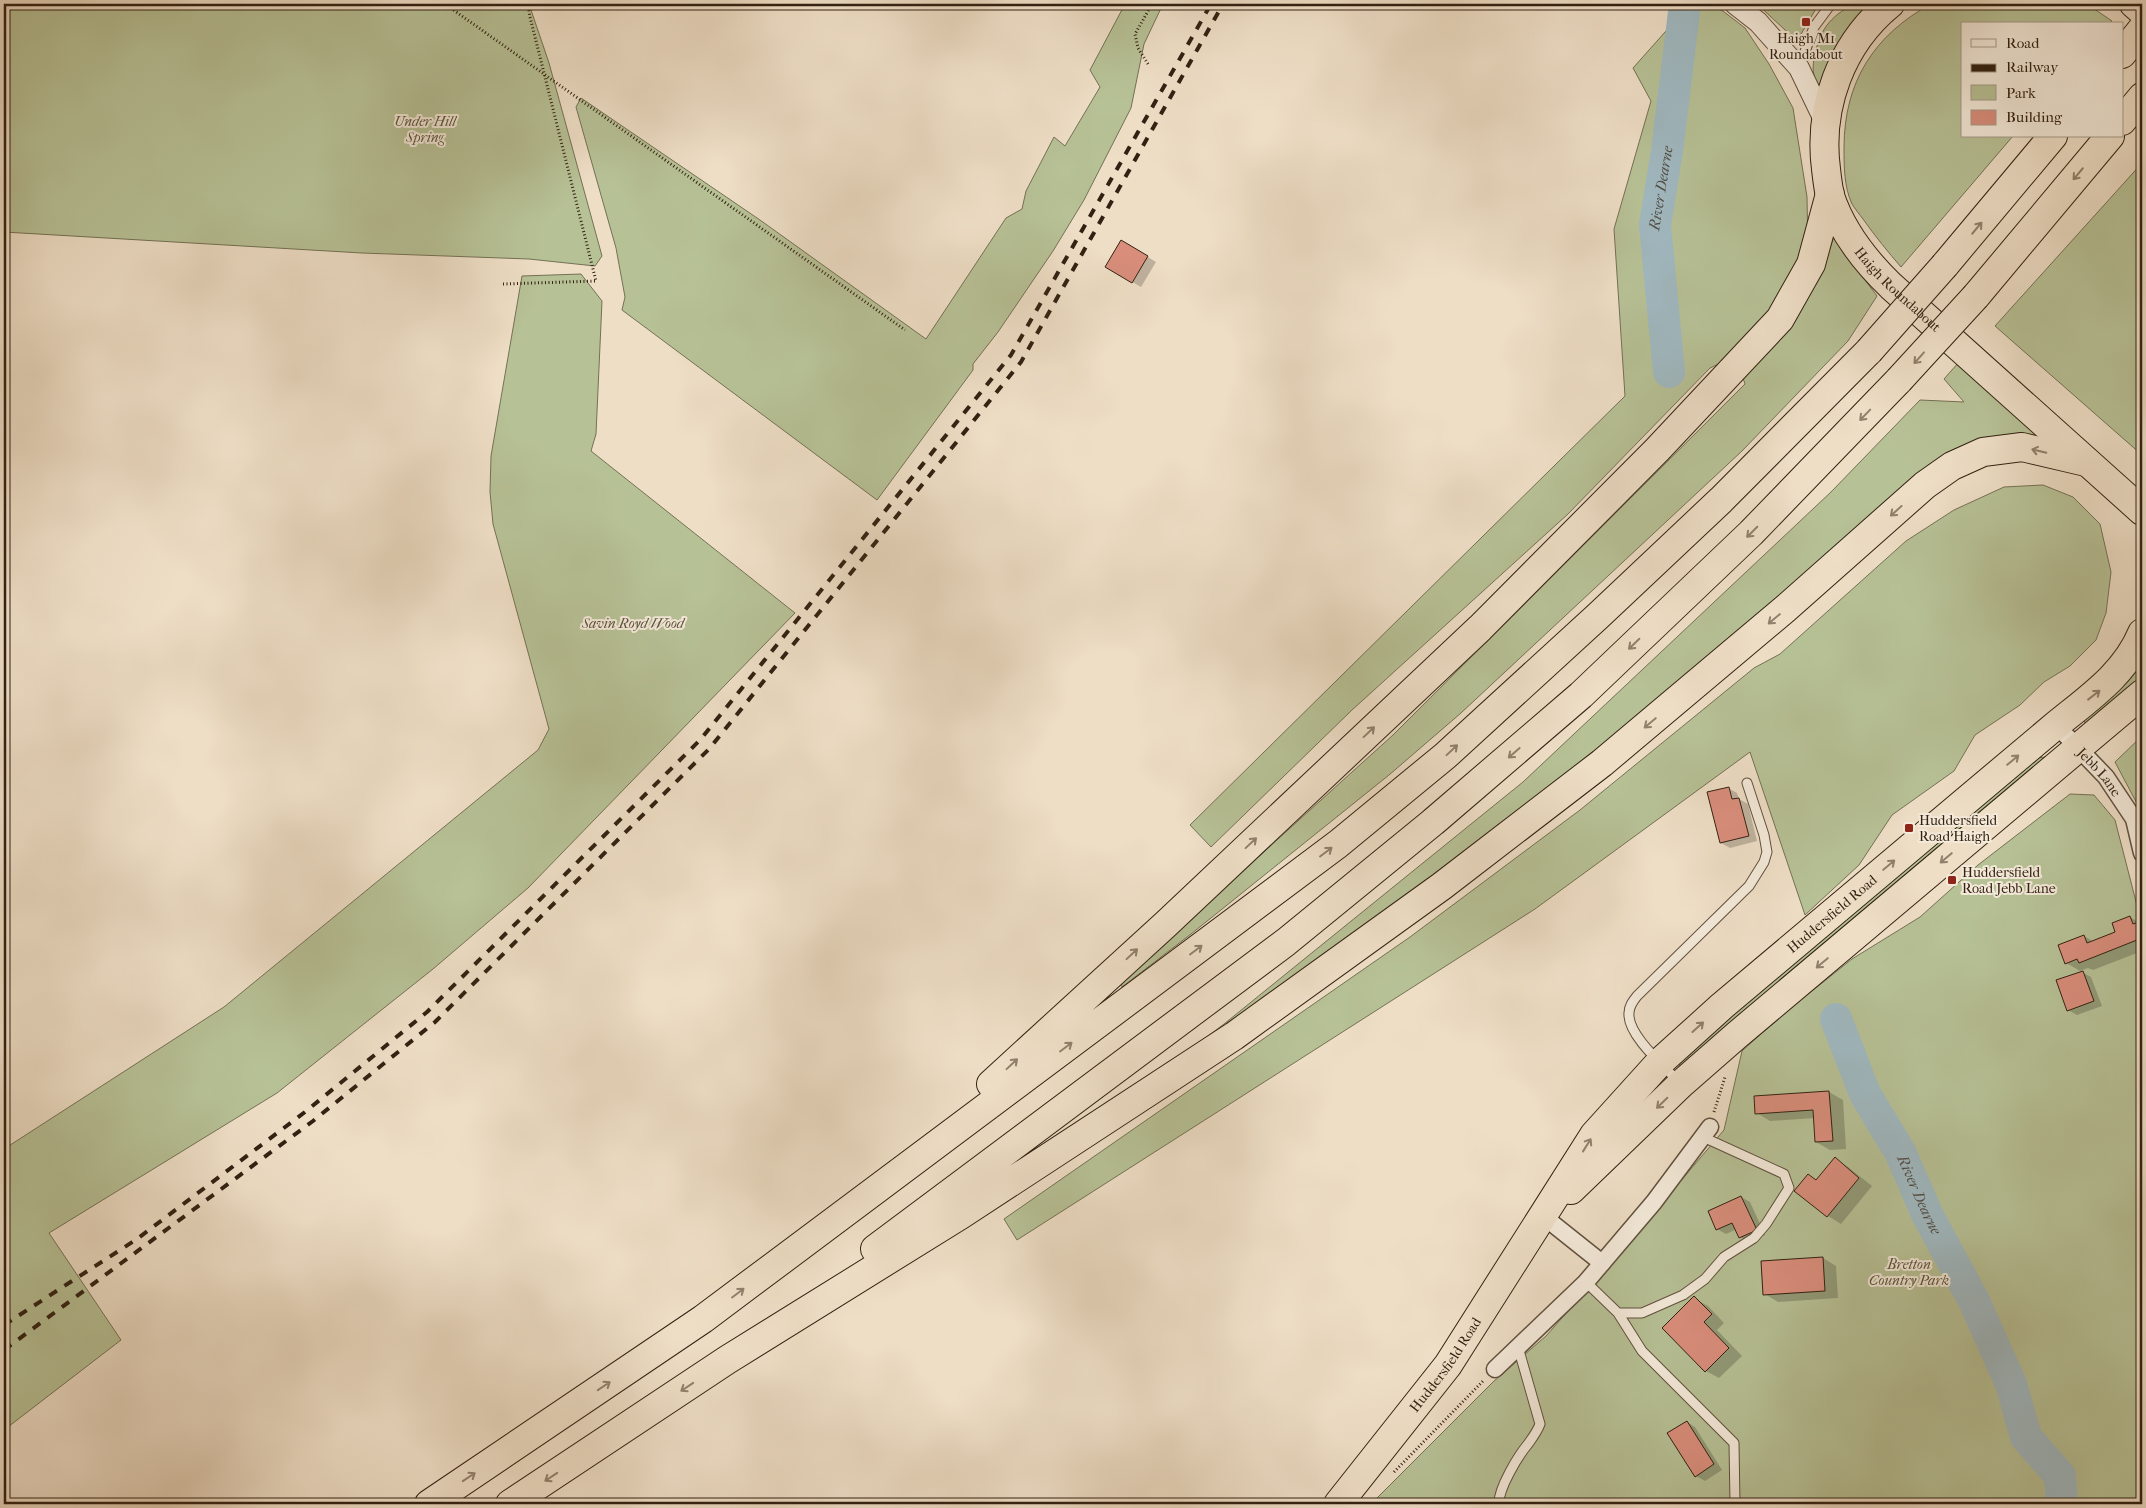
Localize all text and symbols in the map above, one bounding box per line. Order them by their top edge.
marker: Haigh/M1 Roundabout [1800,16,1812,28]
legend [1961,22,2124,138]
place label: Haigh/M1 Roundabout [1769,30,1843,63]
text: Road [2006,34,2040,52]
text: Railway [2006,58,2059,76]
text: Park [2006,84,2036,102]
text: Building [2006,108,2063,126]
park label: Under Hill Spring [394,113,457,146]
water label: River Dearne [1645,144,1677,233]
one-way arrow [2073,167,2084,180]
one-way arrow [1971,221,1982,234]
street label: Haigh Roundabout [1851,244,1945,335]
one-way arrow [1913,352,1925,365]
one-way arrow [1859,409,1871,421]
one-way arrow [2031,446,2047,455]
one-way arrow [1889,505,1902,516]
one-way arrow [1746,525,1758,538]
one-way arrow [1768,613,1781,624]
park label: Savin Royd Wood [581,615,686,632]
one-way arrow [1628,638,1641,650]
one-way arrow [2087,689,2100,700]
one-way arrow [1643,717,1656,729]
one-way arrow [1363,726,1376,738]
street label: Jebb Lane [2073,743,2125,800]
one-way arrow [1446,744,1459,756]
one-way arrow [1507,747,1520,758]
one-way arrow [2006,755,2019,766]
place label: Huddersfield Road Haigh [1919,812,1998,845]
marker: Huddersfield Road Haigh [1903,822,1915,834]
one-way arrow [1244,838,1257,850]
one-way arrow [1319,847,1333,857]
one-way arrow [1940,853,1953,864]
one-way arrow [1882,860,1895,871]
place label: Huddersfield Road Jebb Lane [1962,864,2056,897]
street label: Huddersfield Road [1783,871,1880,956]
marker: Huddersfield Road Jebb Lane [1946,874,1958,886]
one-way arrow [1189,944,1202,955]
one-way arrow [1126,948,1139,960]
one-way arrow [1816,958,1829,969]
one-way arrow [1692,1021,1705,1033]
one-way arrow [1059,1042,1073,1052]
one-way arrow [1006,1058,1019,1070]
one-way arrow [1655,1097,1668,1109]
one-way arrow [1583,1139,1593,1153]
water label: River Dearne [1893,1151,1946,1238]
park label: Bretton Country Park [1869,1256,1949,1289]
one-way arrow [731,1288,744,1299]
street label: Huddersfield Road [1406,1314,1485,1415]
one-way arrow [597,1381,611,1391]
one-way arrow [680,1382,694,1392]
one-way arrow [462,1472,476,1482]
one-way arrow [545,1472,559,1482]

